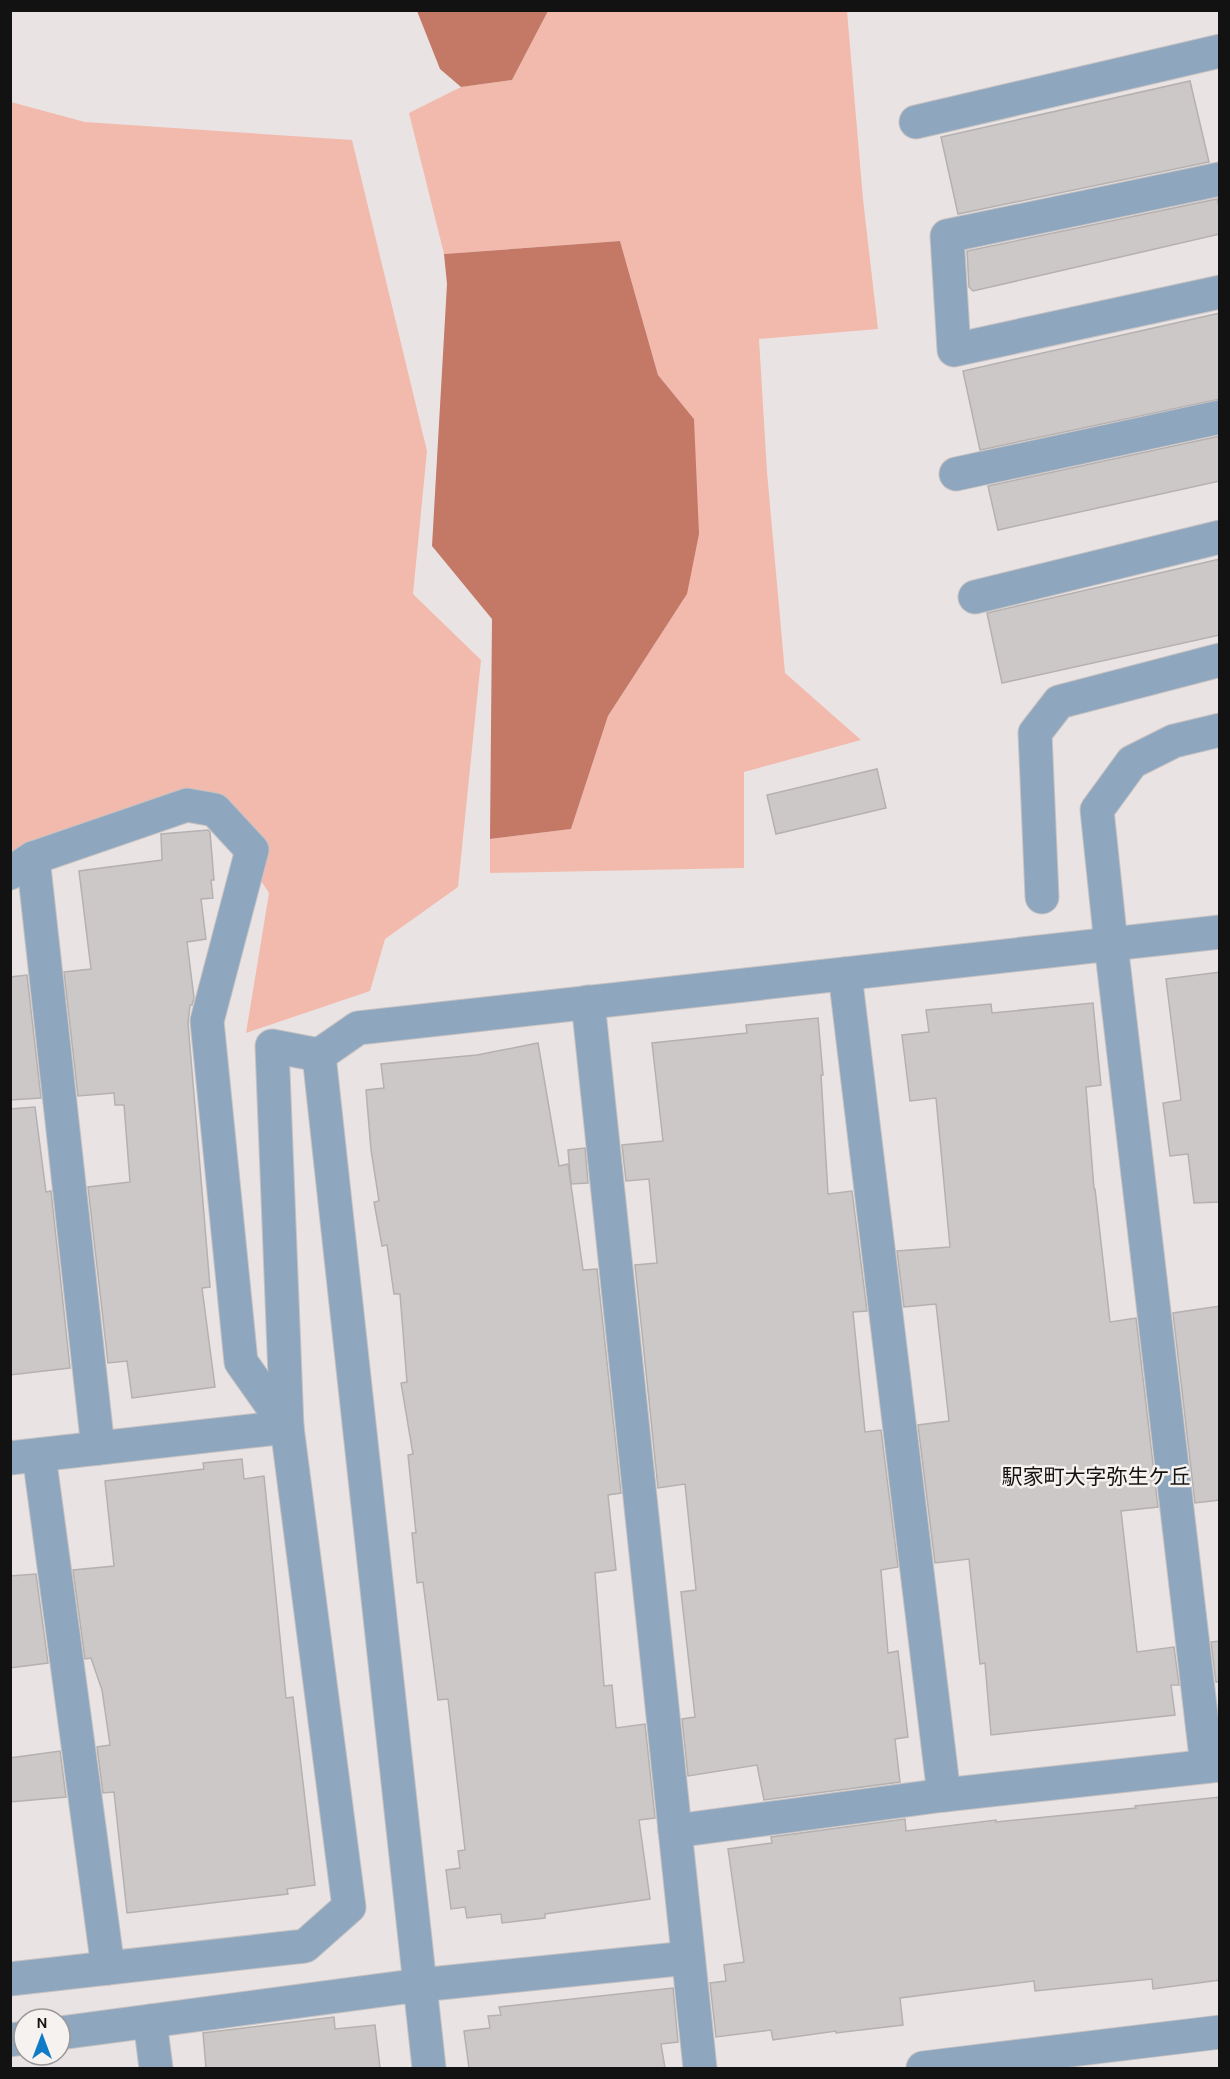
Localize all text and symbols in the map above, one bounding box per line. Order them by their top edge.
district label: 駅家町大字弥生ケ丘 [1002,1465,1191,1489]
north arrow [12,2007,72,2067]
text: N [36,2013,48,2032]

